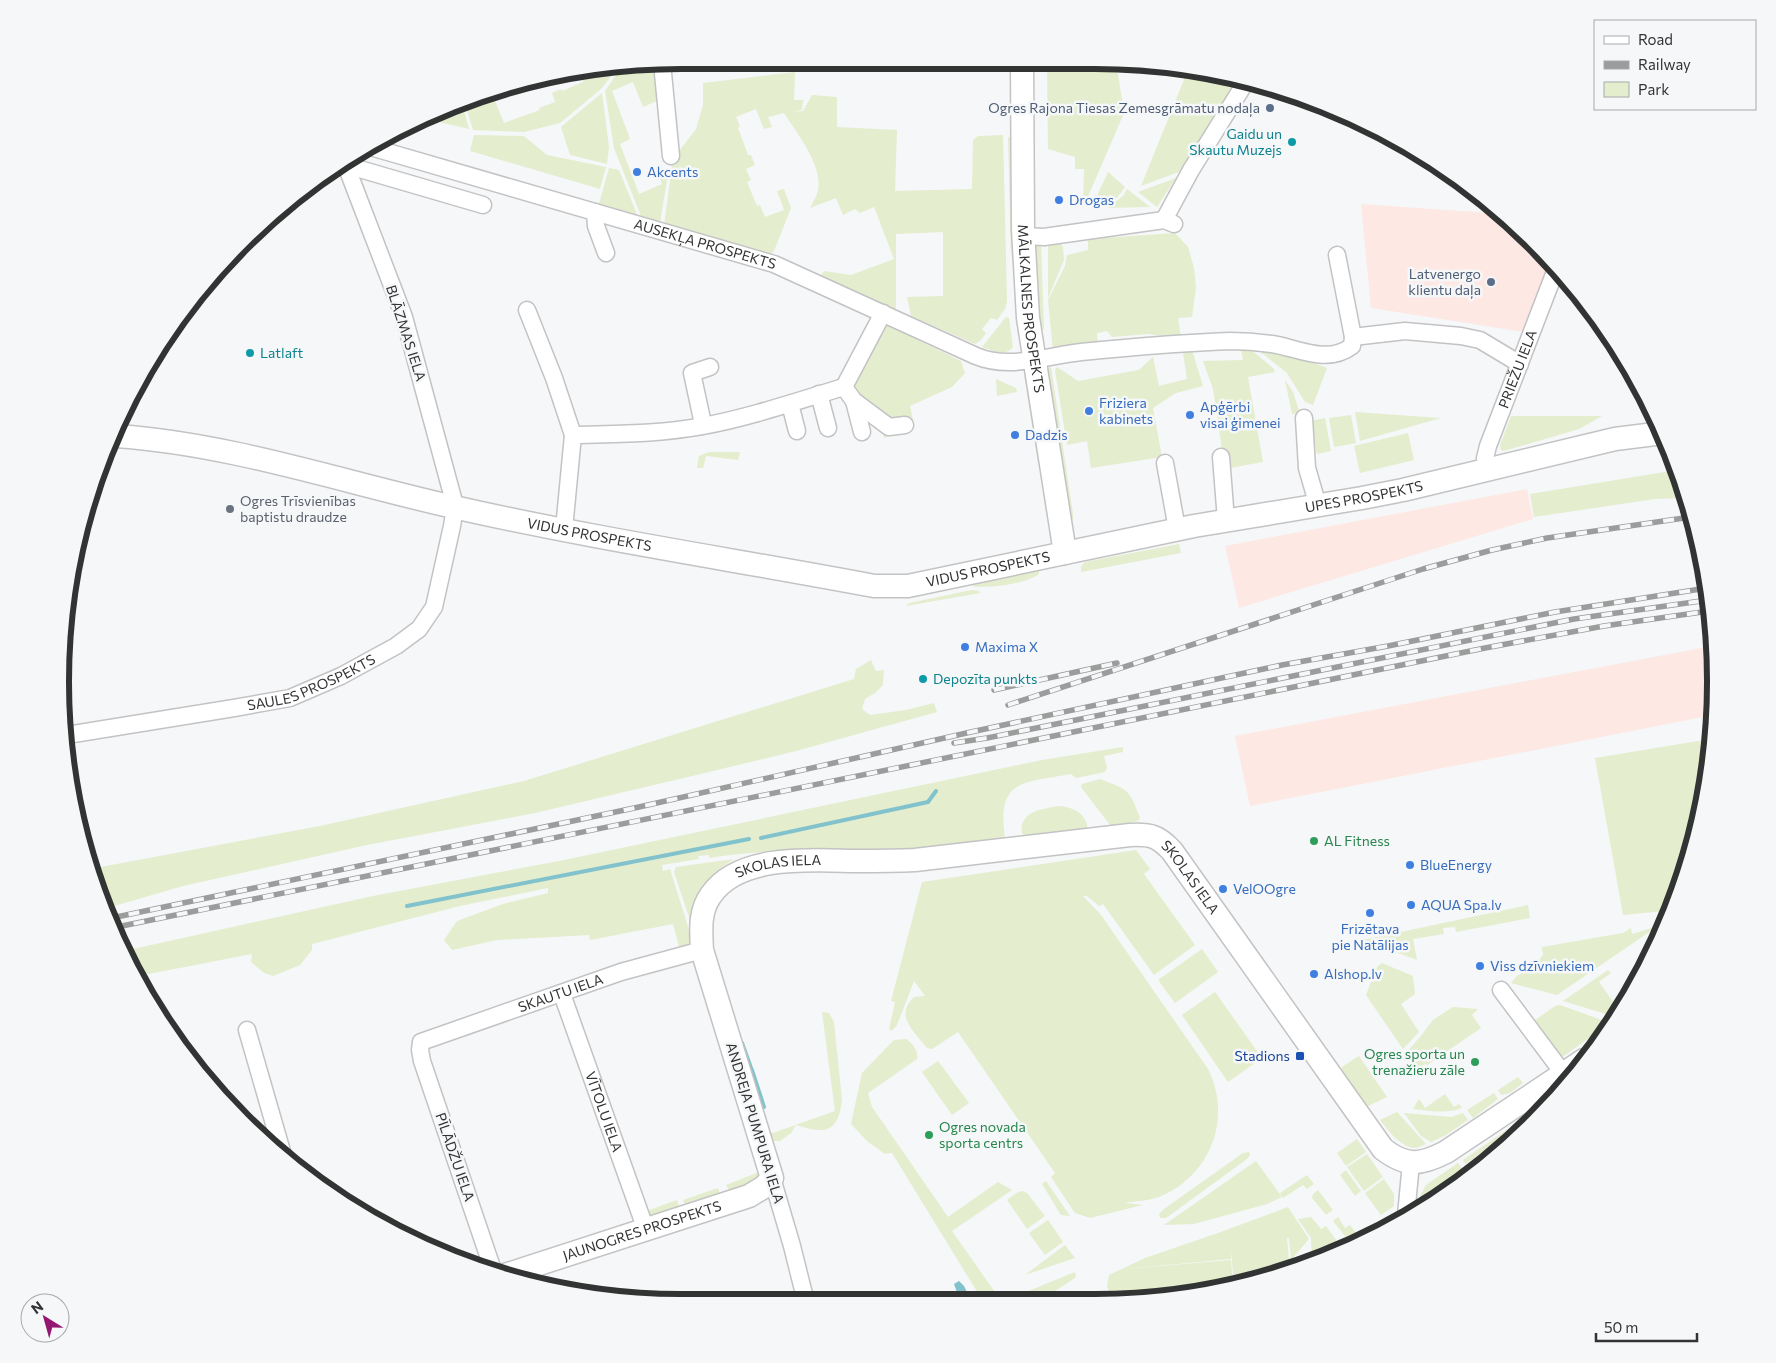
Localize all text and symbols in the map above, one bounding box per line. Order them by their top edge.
legend [1594,20,1756,110]
text: Road [1638,30,1673,48]
text: Railway [1638,55,1691,73]
text: Park [1638,80,1669,98]
place label: Ogres Rajona Tiesas Zemesgrāmatu nodaļa [988,99,1260,117]
marker: Ogres Rajona Tiesas Zemesgrāmatu nodaļa [1264,102,1276,114]
place label: Gaidu un Skautu Muzejs [1189,125,1282,158]
marker: Gaidu un Skautu Muzejs [1286,136,1298,148]
place label: Akcents [647,163,698,180]
marker: Akcents [631,166,643,178]
place label: Drogas [1069,191,1114,208]
marker: Drogas [1053,194,1065,206]
street label: AUSEKĻA PROSPEKTS [632,215,778,272]
street label: MĀLKALNES PROSPEKTS [1015,224,1049,394]
place label: Latvenergo klientu daļa [1408,265,1481,299]
marker: Latvenergo klientu daļa [1485,276,1497,288]
street label: BLĀZMAS IELA [383,283,430,383]
street label: PRIEŽU IELA [1494,327,1540,410]
place label: Latlaft [260,344,303,361]
marker: Latlaft [244,347,256,359]
place label: Friziera kabinets [1099,394,1153,427]
place label: Apģērbi visai ģimenei [1200,398,1281,431]
marker: Friziera kabinets [1083,405,1095,417]
marker: Apģērbi visai ģimenei [1184,409,1196,421]
place label: Dadzis [1025,426,1068,443]
marker: Dadzis [1009,429,1021,441]
street label: UPES PROSPEKTS [1304,477,1425,515]
place label: Ogres Trīsvienības baptistu draudze [240,492,356,525]
marker: Ogres Trīsvienības baptistu draudze [224,503,236,515]
street label: VIDUS PROSPEKTS [526,514,653,554]
street label: VIDUS PROSPEKTS [924,547,1051,590]
place label: Maxima X [975,638,1038,655]
marker: Maxima X [959,641,971,653]
street label: SAULES PROSPEKTS [246,650,378,713]
place label: Depozīta punkts [933,670,1037,687]
marker: Depozīta punkts [917,673,929,685]
place label: AL Fitness [1324,832,1390,849]
marker: AL Fitness [1308,835,1320,847]
street label: SKOLAS IELA [1158,836,1223,917]
street label: SKOLAS IELA [732,851,821,881]
place label: BlueEnergy [1420,856,1492,873]
marker: BlueEnergy [1404,859,1416,871]
place label: VelOOgre [1233,880,1296,897]
marker: VelOOgre [1217,883,1229,895]
place label: AQUA Spa.lv [1421,896,1502,913]
marker: AQUA Spa.lv [1405,899,1417,911]
marker: Frizētava pie Natālijas [1364,907,1376,919]
place label: Frizētava pie Natālijas [1331,920,1409,953]
place label: Viss dzīvniekiem [1490,957,1594,974]
marker: Viss dzīvniekiem [1474,960,1486,972]
place label: Alshop.lv [1324,965,1382,982]
marker: Alshop.lv [1308,968,1320,980]
street label: SKAUTU IELA [516,970,605,1015]
street label: ANDREJA PUMPURA IELA [723,1040,788,1206]
place label: Ogres sporta un trenažieru zāle [1364,1045,1465,1078]
place label: Stadions [1234,1047,1290,1064]
marker: Stadions [1294,1050,1306,1062]
marker: Ogres sporta un trenažieru zāle [1469,1056,1481,1068]
street label: VĪTOLU IELA [582,1069,627,1154]
street label: PĪLĀDŽU IELA [432,1110,479,1204]
place label: Ogres novada sporta centrs [939,1118,1026,1151]
marker: Ogres novada sporta centrs [923,1129,935,1141]
street label: JAUNOGRES PROSPEKTS [560,1197,723,1264]
north arrow [20,1293,70,1343]
text: N [28,1297,46,1317]
scale bar [1596,1310,1697,1342]
text: 50 m [1604,1318,1638,1336]

